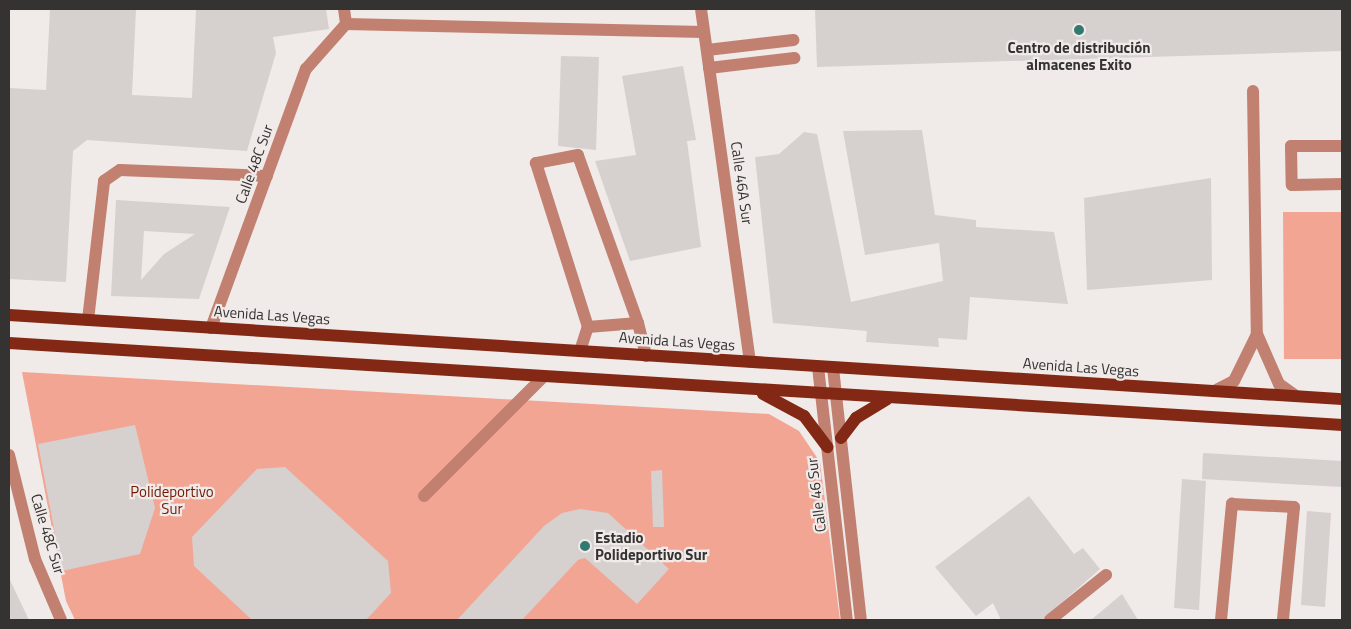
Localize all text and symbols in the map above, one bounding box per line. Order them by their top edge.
marker: Centro de distribución almacenes Exito [1073,24,1085,36]
place label: Centro de distribución almacenes Exito [1008,38,1150,73]
street label: Calle 48C Sur [231,122,277,206]
street label: Calle 46A Sur [727,140,757,226]
street label: Avenida Las Vegas [213,302,331,328]
street label: Avenida Las Vegas [618,328,736,354]
street label: Avenida Las Vegas [1022,354,1140,380]
street label: Calle 46 Sur [803,457,829,533]
park label: Polideportivo Sur [130,482,214,517]
street label: Calle 48C Sur [27,492,69,576]
place label: Estadio Polideportivo Sur [595,528,707,563]
marker: Estadio Polideportivo Sur [579,540,591,552]

